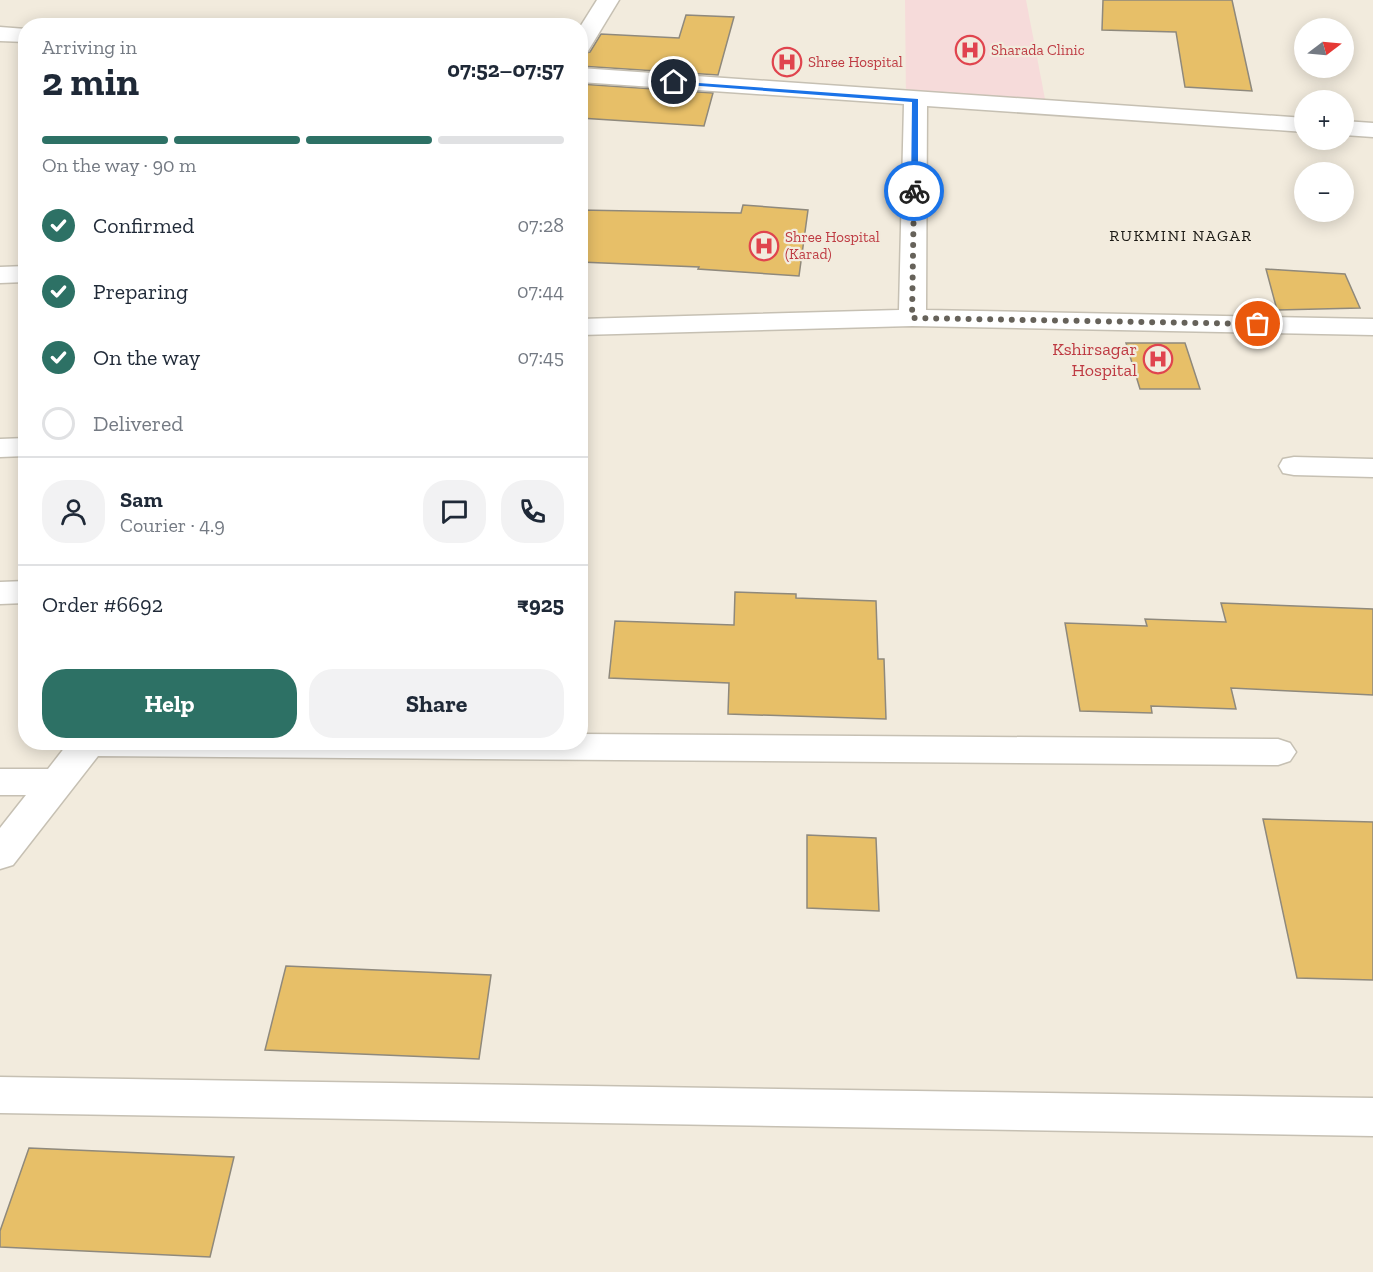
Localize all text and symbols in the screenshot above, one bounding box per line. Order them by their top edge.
north arrow [1294,18,1354,78]
map controls [1294,18,1354,222]
hospital icon: Sharada Clinic [954,34,986,66]
text: Arriving in [42,35,137,59]
place label: Sharada Clinic [991,41,1085,59]
hospital icon: Shree Hospital [771,46,803,78]
place label: Shree Hospital [808,53,903,71]
text: 07:52–07:57 [447,56,564,83]
pin [648,56,699,107]
text: 2 min [42,58,139,105]
icon: home [657,65,690,98]
button: + [1294,90,1354,150]
text: On the way · 90 m [42,153,196,177]
courier [884,161,944,221]
button: − [1294,162,1354,222]
icon: bike [898,175,931,208]
icon: check [42,209,75,242]
text: Confirmed [93,212,194,239]
text: 07:28 [518,213,564,237]
district label: RUKMINI NAGAR [1109,226,1253,245]
place label: Shree Hospital (Karad) [785,228,880,263]
hospital icon: Shree Hospital (Karad) [748,230,780,262]
icon: check [42,275,75,308]
text: Preparing [93,278,188,305]
text: 07:44 [517,279,564,303]
pin [1232,298,1283,349]
icon: bag [1241,307,1274,340]
place label: Kshirsagar Hospital [1052,338,1137,381]
icon: check [42,341,75,374]
hospital icon: Kshirsagar Hospital [1142,343,1174,375]
text: On the way [93,344,200,371]
text: 07:45 [518,345,564,369]
text: Delivered [93,410,183,437]
button: person [42,480,105,543]
button: chat [423,480,486,543]
button: phone [501,480,564,543]
text: Sam [120,486,163,513]
text: Courier · 4.9 [120,513,225,537]
text: Order #6692 [42,591,163,618]
text: ₹925 [517,591,564,618]
button: Help [42,669,297,738]
button: Share [309,669,564,738]

